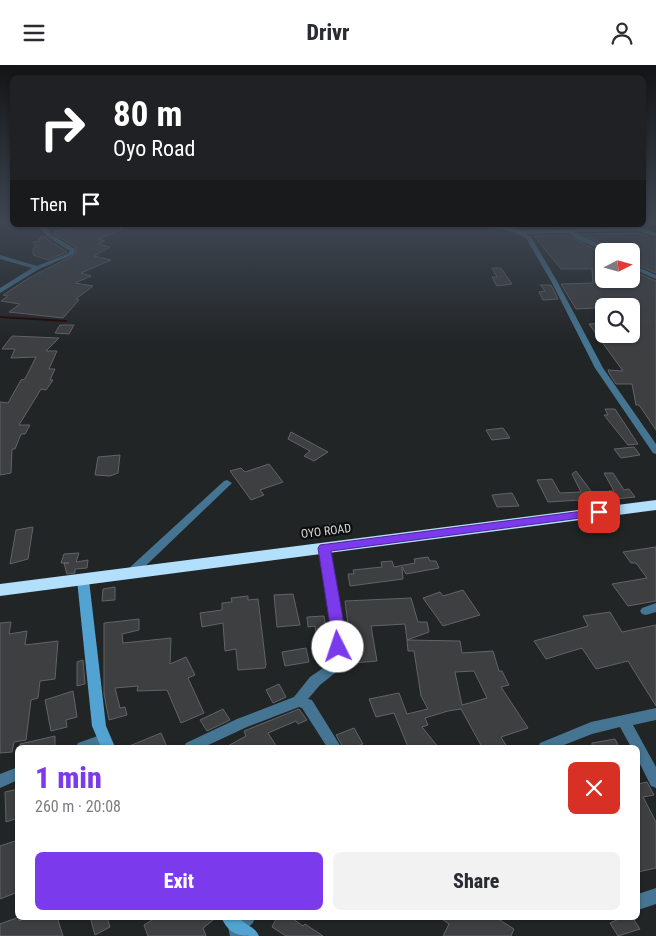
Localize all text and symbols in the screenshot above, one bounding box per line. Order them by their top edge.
icon: menu [20,19,48,47]
icon: person [608,19,636,47]
text: Drivr [307,20,349,45]
text: 80 m [113,94,182,135]
icon: right [30,95,95,160]
text: Oyo Road [113,136,196,161]
icon: arrive [77,190,105,218]
text: Then [30,193,67,216]
north arrow [595,243,640,287]
map controls [595,243,640,343]
button: search [595,298,640,343]
pin [578,491,620,533]
icon: arrive [585,498,613,526]
street label: OYO ROAD [300,521,352,541]
position arrow [311,620,363,672]
text: 1 min [35,760,102,795]
button: close [568,762,620,814]
text: 260 m · 20:08 [35,797,121,816]
button: Exit [35,852,323,910]
button: Share [333,852,620,910]

